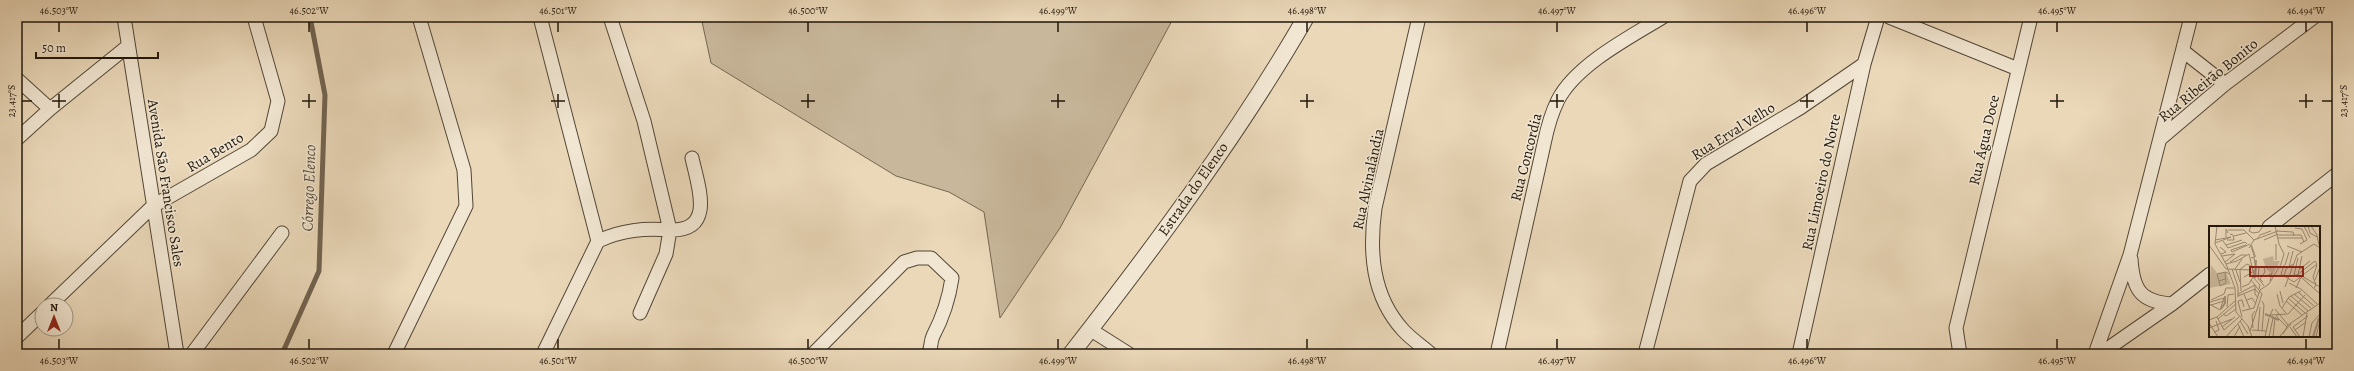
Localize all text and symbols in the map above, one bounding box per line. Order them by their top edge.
text: 46.503°W [40,4,79,17]
text: 46.502°W [290,4,329,17]
text: 46.501°W [539,4,577,17]
text: 46.500°W [788,4,828,17]
text: 46.499°W [1039,4,1078,17]
text: 46.498°W [1288,4,1327,17]
text: 46.497°W [1538,4,1577,17]
text: 46.496°W [1788,4,1827,17]
text: 46.495°W [2038,4,2077,17]
text: 46.494°W [2287,4,2326,17]
scale bar [36,34,158,60]
street label: Rua Ribeirão Bonito [2154,34,2262,126]
text: 50 m [42,40,66,56]
text: 23.417°S [5,85,18,117]
text: 23.417°S [2337,85,2350,117]
street label: Rua Água Doce [1964,93,2004,187]
street label: Avenida São Francisco Sales [143,97,189,268]
street label: Rua Erval Velho [1687,97,1779,165]
street label: Rua Concordia [1505,111,1547,203]
street label: Rua Limoeiro do Norte [1797,111,1845,252]
street label: Rua Alvinalândia [1347,126,1389,232]
street label: Rua Bento [183,127,247,177]
street label: Estrada do Elenco [1153,138,1233,240]
water label: Córrego Elenco [296,144,322,232]
inset map [2209,226,2320,337]
north arrow [34,297,74,337]
text: N [50,300,58,315]
text: 46.503°W [40,354,79,367]
text: 46.502°W [290,354,329,367]
text: 46.501°W [539,354,577,367]
text: 46.500°W [788,354,828,367]
text: 46.499°W [1039,354,1078,367]
text: 46.498°W [1288,354,1327,367]
text: 46.497°W [1538,354,1577,367]
text: 46.496°W [1788,354,1827,367]
text: 46.495°W [2038,354,2077,367]
text: 46.494°W [2287,354,2326,367]

